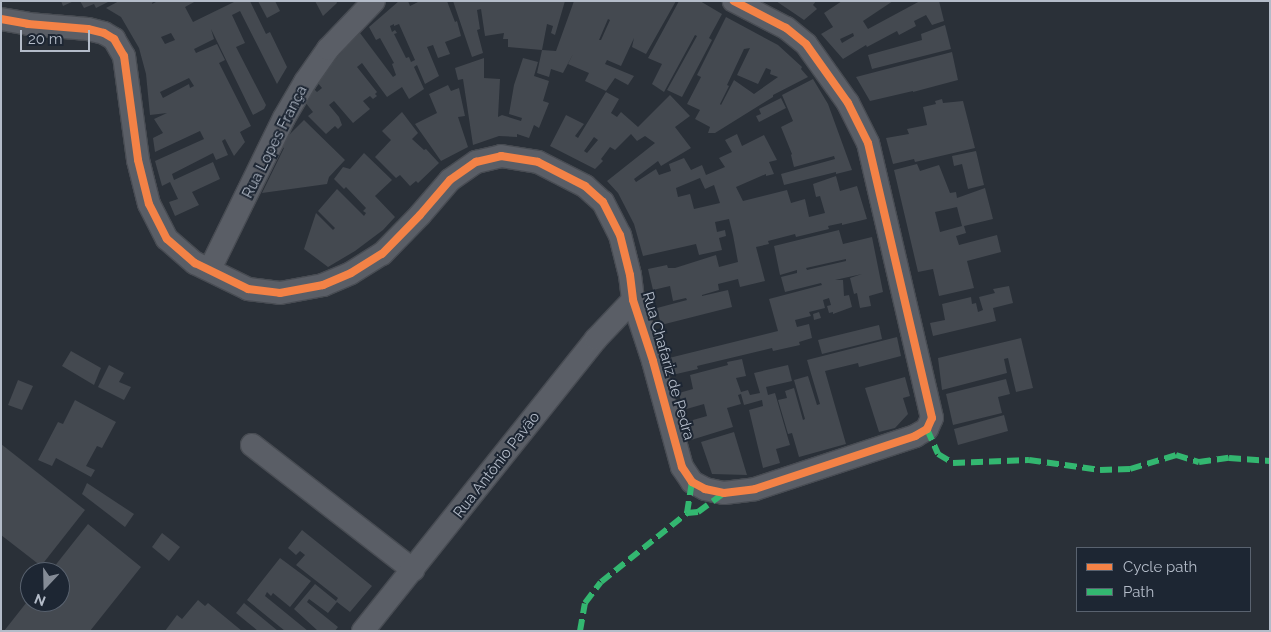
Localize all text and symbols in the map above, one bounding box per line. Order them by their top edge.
scale bar [22,20,92,52]
text: 20 m [28,30,63,48]
street label: Rua Lopes França [239,83,311,201]
street label: Rua Chafariz de Pedra [638,290,698,442]
street label: Rua Antônio Pavão [450,408,544,522]
legend [1076,547,1251,612]
text: Cycle path [1123,558,1197,576]
north arrow [20,562,70,612]
text: Path [1123,583,1154,601]
text: N [32,591,48,609]

